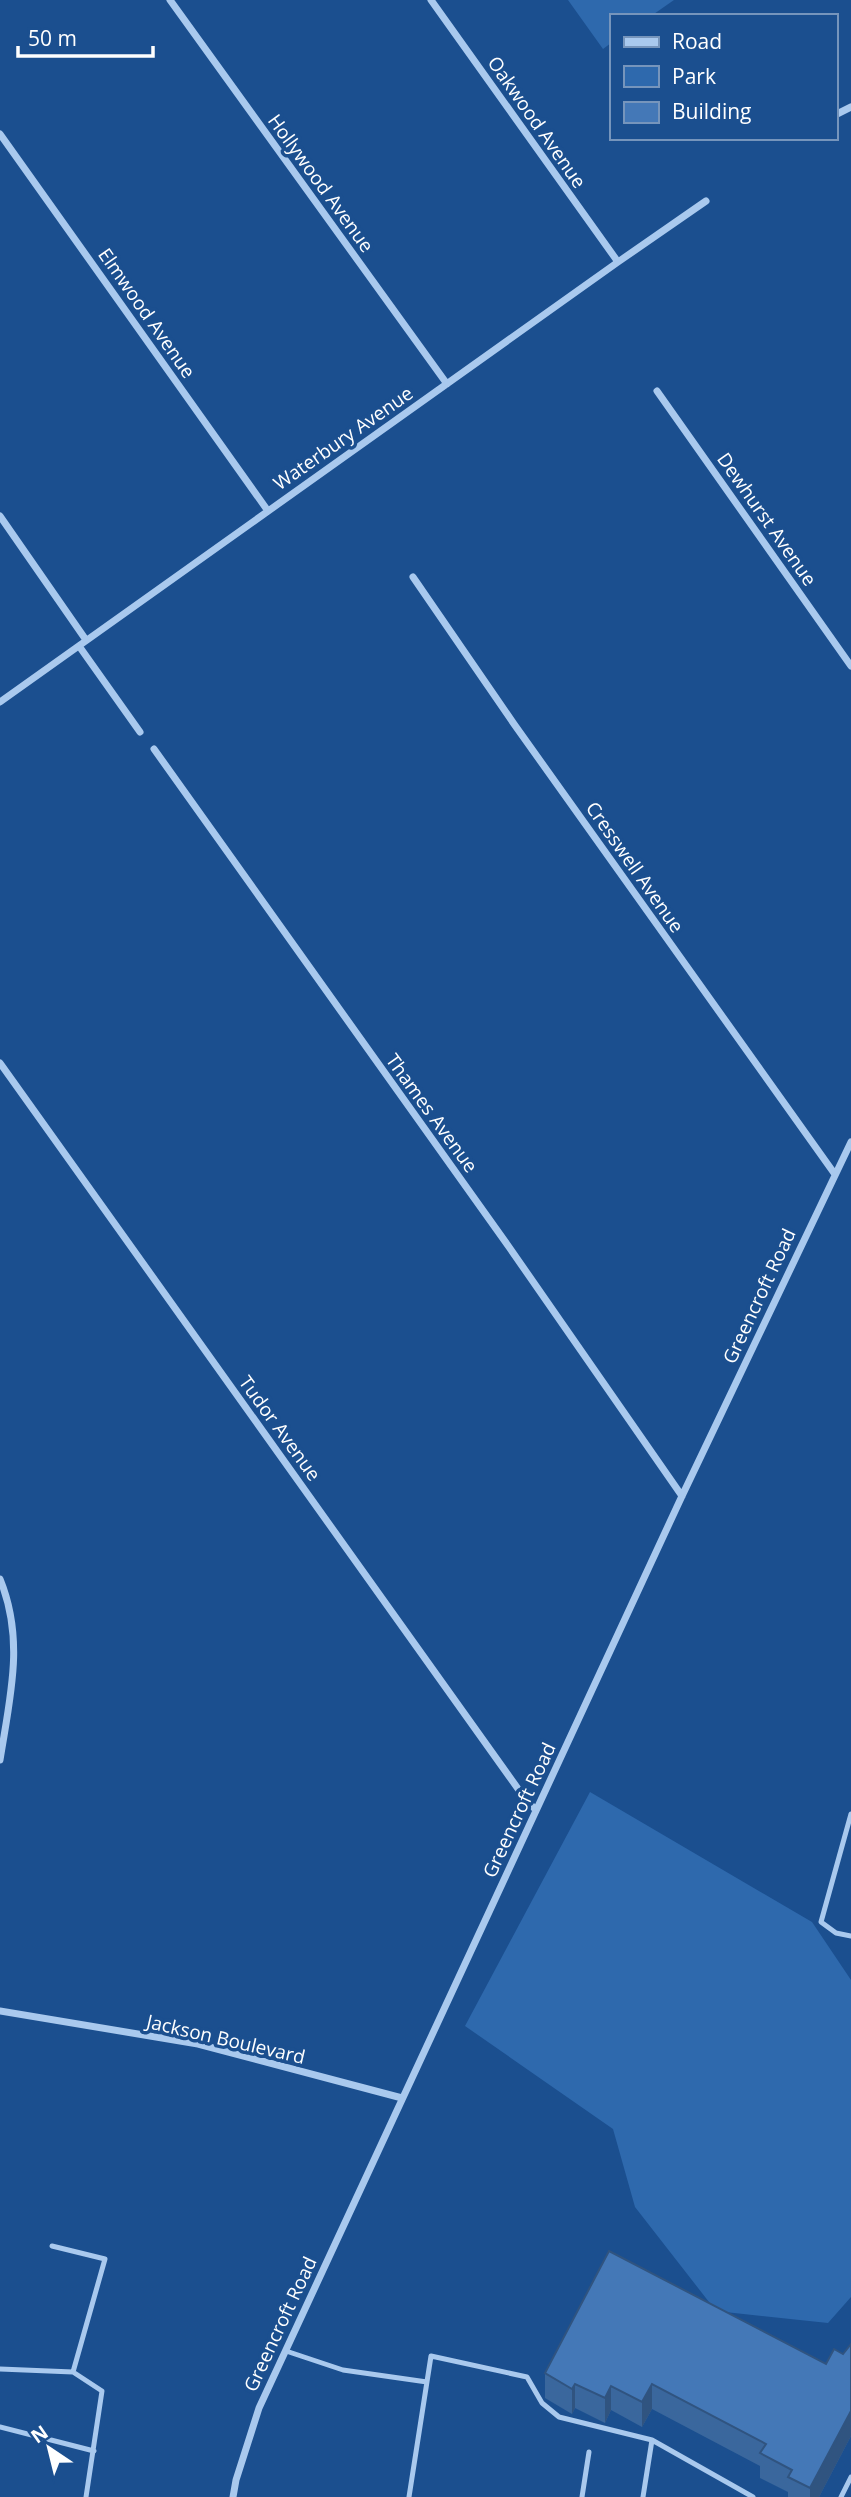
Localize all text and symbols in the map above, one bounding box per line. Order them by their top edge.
scale bar [18,14,152,58]
legend [610,14,837,140]
text: 50 m [28,24,77,52]
text: Road [672,27,722,55]
street label: Oakwood Avenue [482,51,592,193]
text: Park [672,62,716,90]
text: Building [672,97,751,125]
street label: Hollywood Avenue [262,109,380,257]
street label: Elmwood Avenue [92,243,202,383]
street label: Waterbury Avenue [268,380,418,496]
street label: Dewhurst Avenue [711,447,823,591]
street label: Cresswell Avenue [580,796,690,938]
street label: Thames Avenue [380,1048,484,1178]
street label: Greencroft Road [716,1224,802,1368]
street label: Tudor Avenue [233,1370,327,1486]
street label: Greencroft Road [476,1738,562,1882]
street label: Jackson Boulevard [142,2008,308,2070]
street label: Greencroft Road [237,2252,323,2396]
north arrow [14,2413,84,2483]
text: N [25,2419,53,2449]

